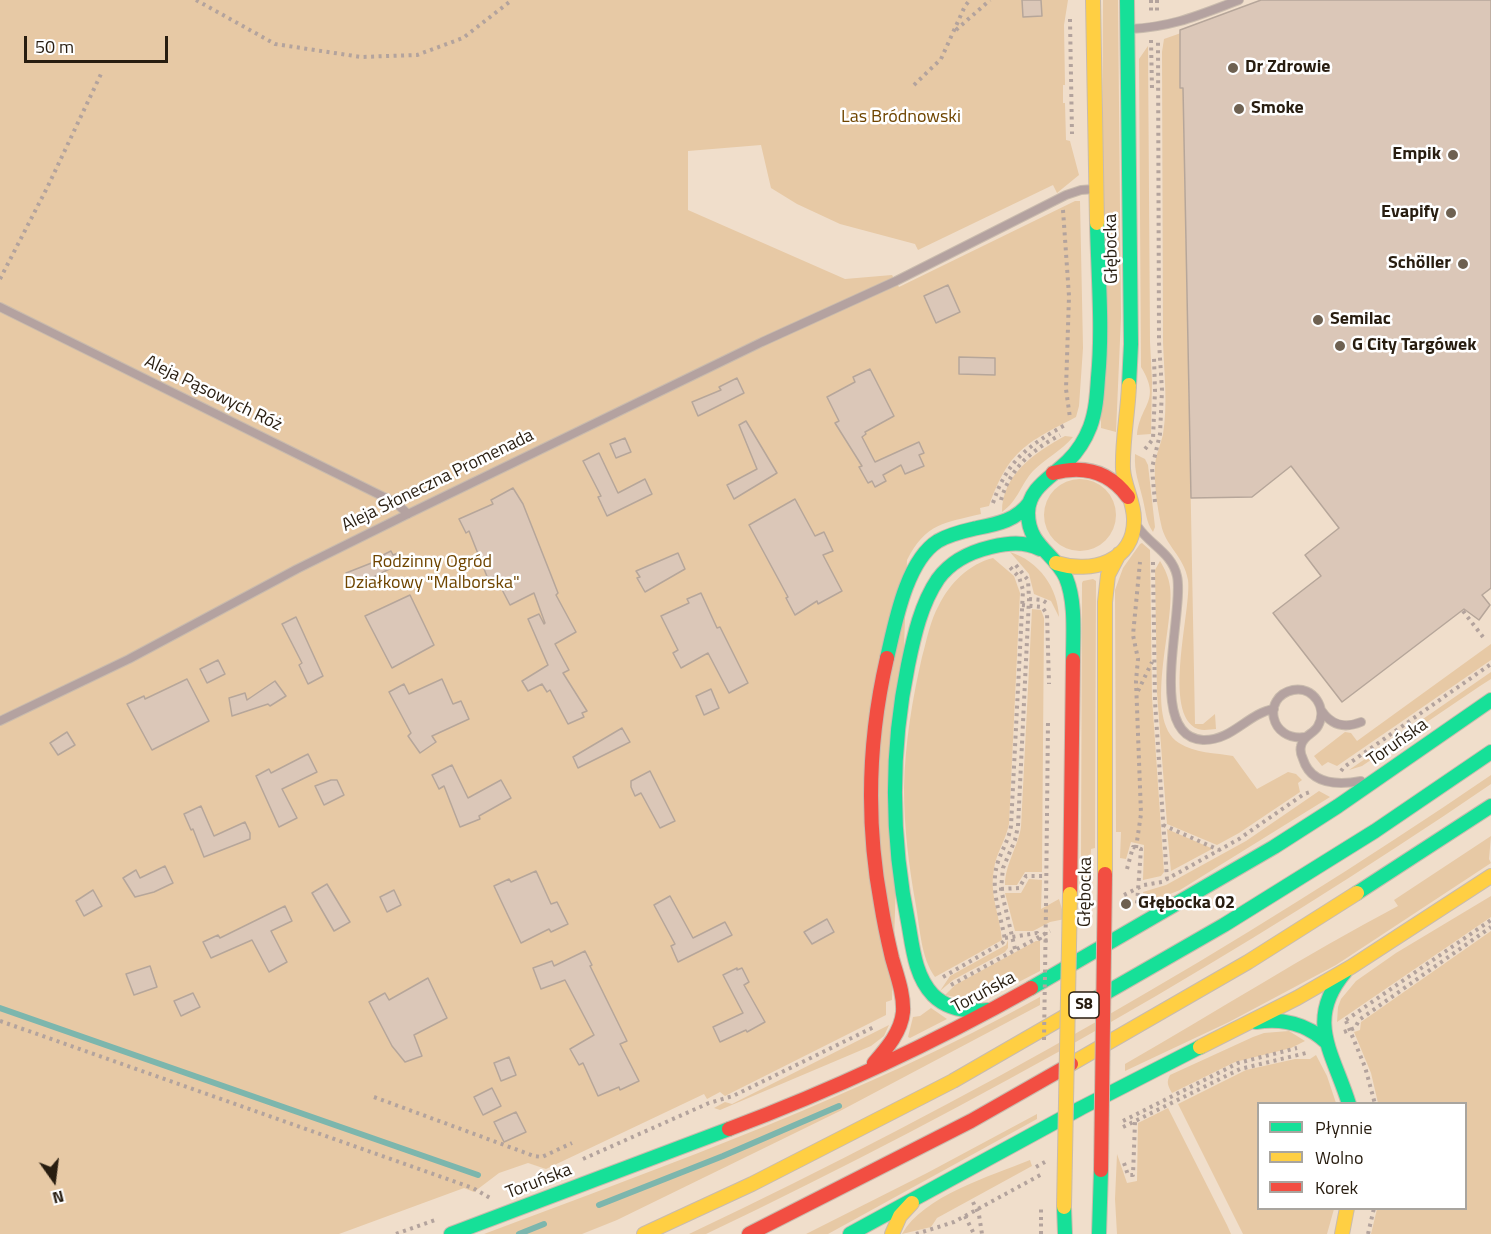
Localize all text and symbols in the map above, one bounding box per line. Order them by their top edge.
scale bar [27,24,171,62]
text: 50 m [35,33,74,60]
place label: Dr Zdrowie [1245,57,1330,79]
marker: Dr Zdrowie [1226,61,1240,75]
place label: Smoke [1251,98,1304,120]
marker: Smoke [1232,102,1246,116]
park label: Las Bródnowski [841,107,961,129]
place label: Empik [1392,144,1441,166]
marker: Empik [1446,148,1460,162]
place label: Evapify [1381,202,1439,224]
marker: Evapify [1444,206,1458,220]
street label: Głębocka [1101,214,1123,284]
place label: Schöller [1388,253,1451,275]
marker: Schöller [1456,257,1470,271]
place label: Semilac [1330,309,1391,331]
marker: Semilac [1311,313,1325,327]
place label: G City Targówek [1352,335,1476,357]
marker: G City Targówek [1333,339,1347,353]
street label: Aleja Pąsowych Róż [141,351,285,437]
street label: Aleja Słoneczna Promenada [339,425,537,537]
park label: Rodzinny Ogród Działkowy "Malborska" [344,552,520,594]
street label: Toruńska [1364,714,1432,772]
street label: Głębocka [1075,857,1097,927]
place label: Głębocka 02 [1138,893,1235,915]
marker: Głębocka 02 [1119,897,1133,911]
street label: Toruńska [949,967,1019,1019]
road number: S8 [1069,992,1099,1018]
legend [1257,1102,1467,1210]
text: Płynnie [1315,1114,1372,1141]
text: Wolno [1315,1144,1363,1171]
north arrow [24,1150,84,1210]
street label: Toruńska [503,1160,575,1204]
text: Korek [1315,1174,1358,1201]
text: N [50,1184,67,1210]

